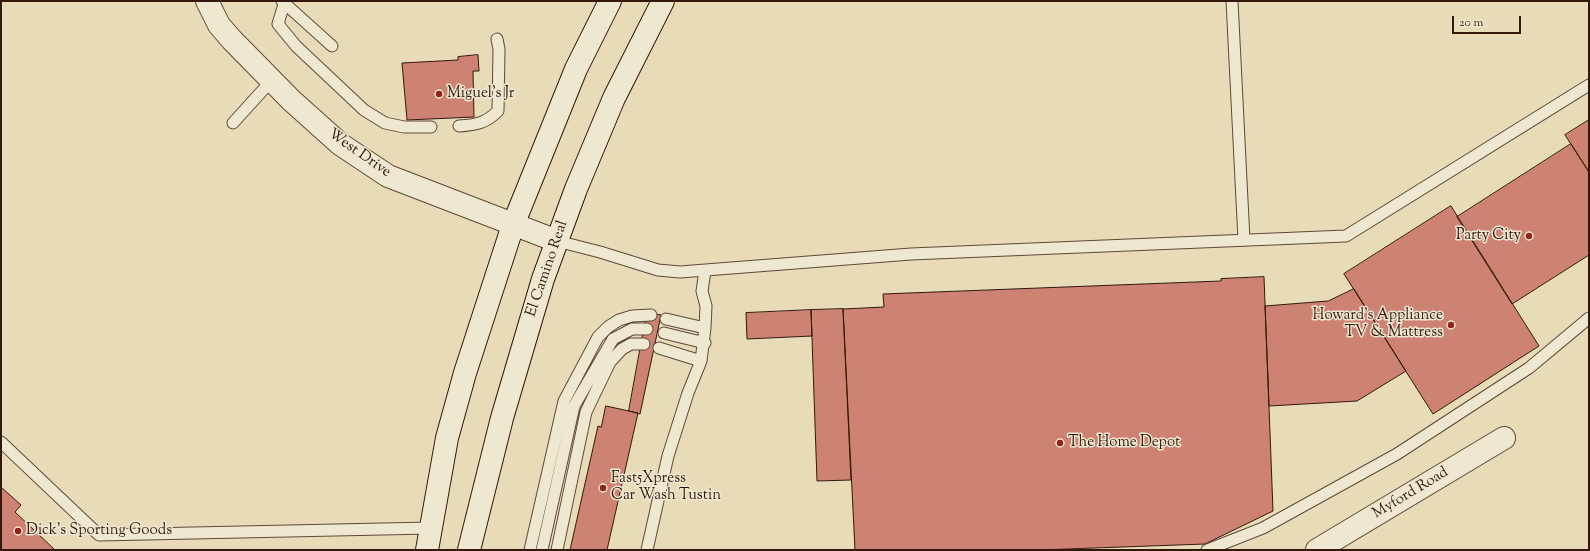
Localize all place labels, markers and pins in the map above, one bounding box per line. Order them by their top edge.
place label: Miguel's Jr [447,85,514,103]
marker: Miguel's Jr [434,89,444,99]
place label: Party City [1456,227,1521,245]
marker: Party City [1524,231,1534,241]
place label: Howard's Appliance TV & Mattress [1313,307,1443,342]
marker: Howard's Appliance TV & Mattress [1446,320,1456,330]
place label: The Home Depot [1068,434,1180,452]
marker: The Home Depot [1055,438,1065,448]
place label: Fast5Xpress Car Wash Tustin [611,470,721,505]
marker: Fast5Xpress Car Wash Tustin [598,483,608,493]
place label: Dick's Sporting Goods [26,522,172,540]
marker: Dick's Sporting Goods [13,526,23,536]

